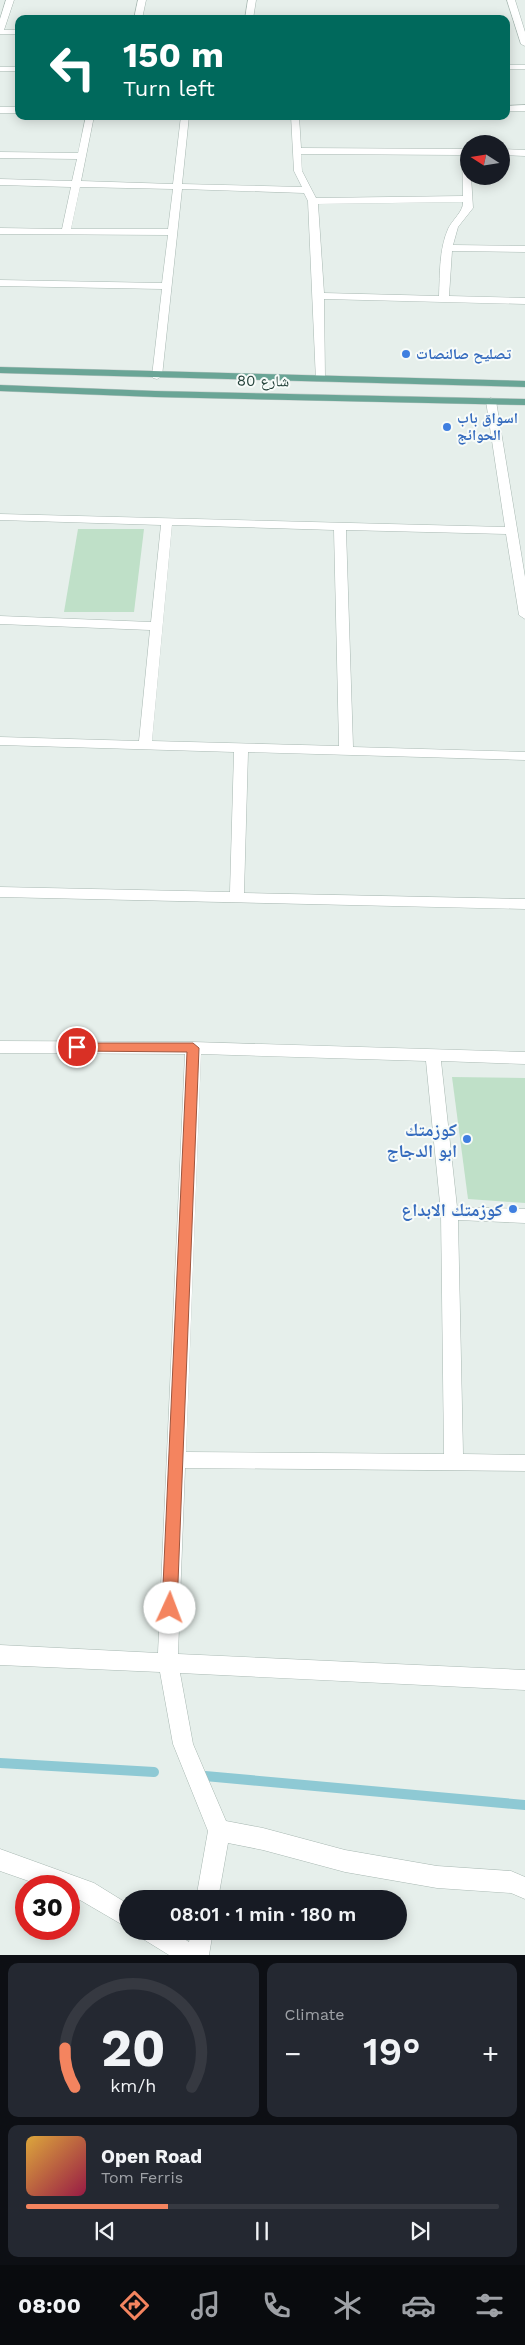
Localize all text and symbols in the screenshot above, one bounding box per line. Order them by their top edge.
text: 150 m [123,34,224,76]
icon: left [40,35,105,100]
text: Turn left [123,76,215,101]
north arrow [460,135,510,185]
map controls [460,135,510,185]
place label: تصليح صالنصات [416,345,511,364]
marker: تصليح صالنصات [400,348,412,360]
street label: شارع 80 [237,372,289,391]
place label: اسواق باب الحوائج [457,409,518,445]
marker: اسواق باب الحوائج [441,421,453,433]
pin [56,1026,98,1068]
icon: arrive [63,1033,91,1061]
place label: كوزمتك ابو الدجاج [387,1119,457,1162]
marker: كوزمتك ابو الدجاج [461,1133,473,1145]
place label: كوزمتك الابداع [401,1199,503,1221]
marker: كوزمتك الابداع [507,1203,519,1215]
position arrow [143,1581,195,1633]
speed limit sign: 30 [15,1875,80,1940]
text: 08:01 · 1 min · 180 m [170,1903,356,1926]
text: Climate [285,2005,345,2024]
text: 20 [101,2018,165,2079]
text: 19° [363,2030,421,2074]
text: − [285,2037,301,2070]
text: + [482,2037,499,2070]
text: km/h [110,2075,156,2096]
text: Open Road [101,2145,202,2168]
text: Tom Ferris [101,2168,183,2187]
icon: previous [91,2217,119,2245]
icon: pause [248,2217,276,2245]
icon: next [406,2217,434,2245]
icon: directions [117,2288,152,2323]
icon: music [188,2288,223,2323]
icon: phone [259,2288,294,2323]
icon: climate [330,2288,365,2323]
icon: car [401,2288,436,2323]
icon: filters [472,2288,507,2323]
text: 08:00 [18,2293,81,2318]

